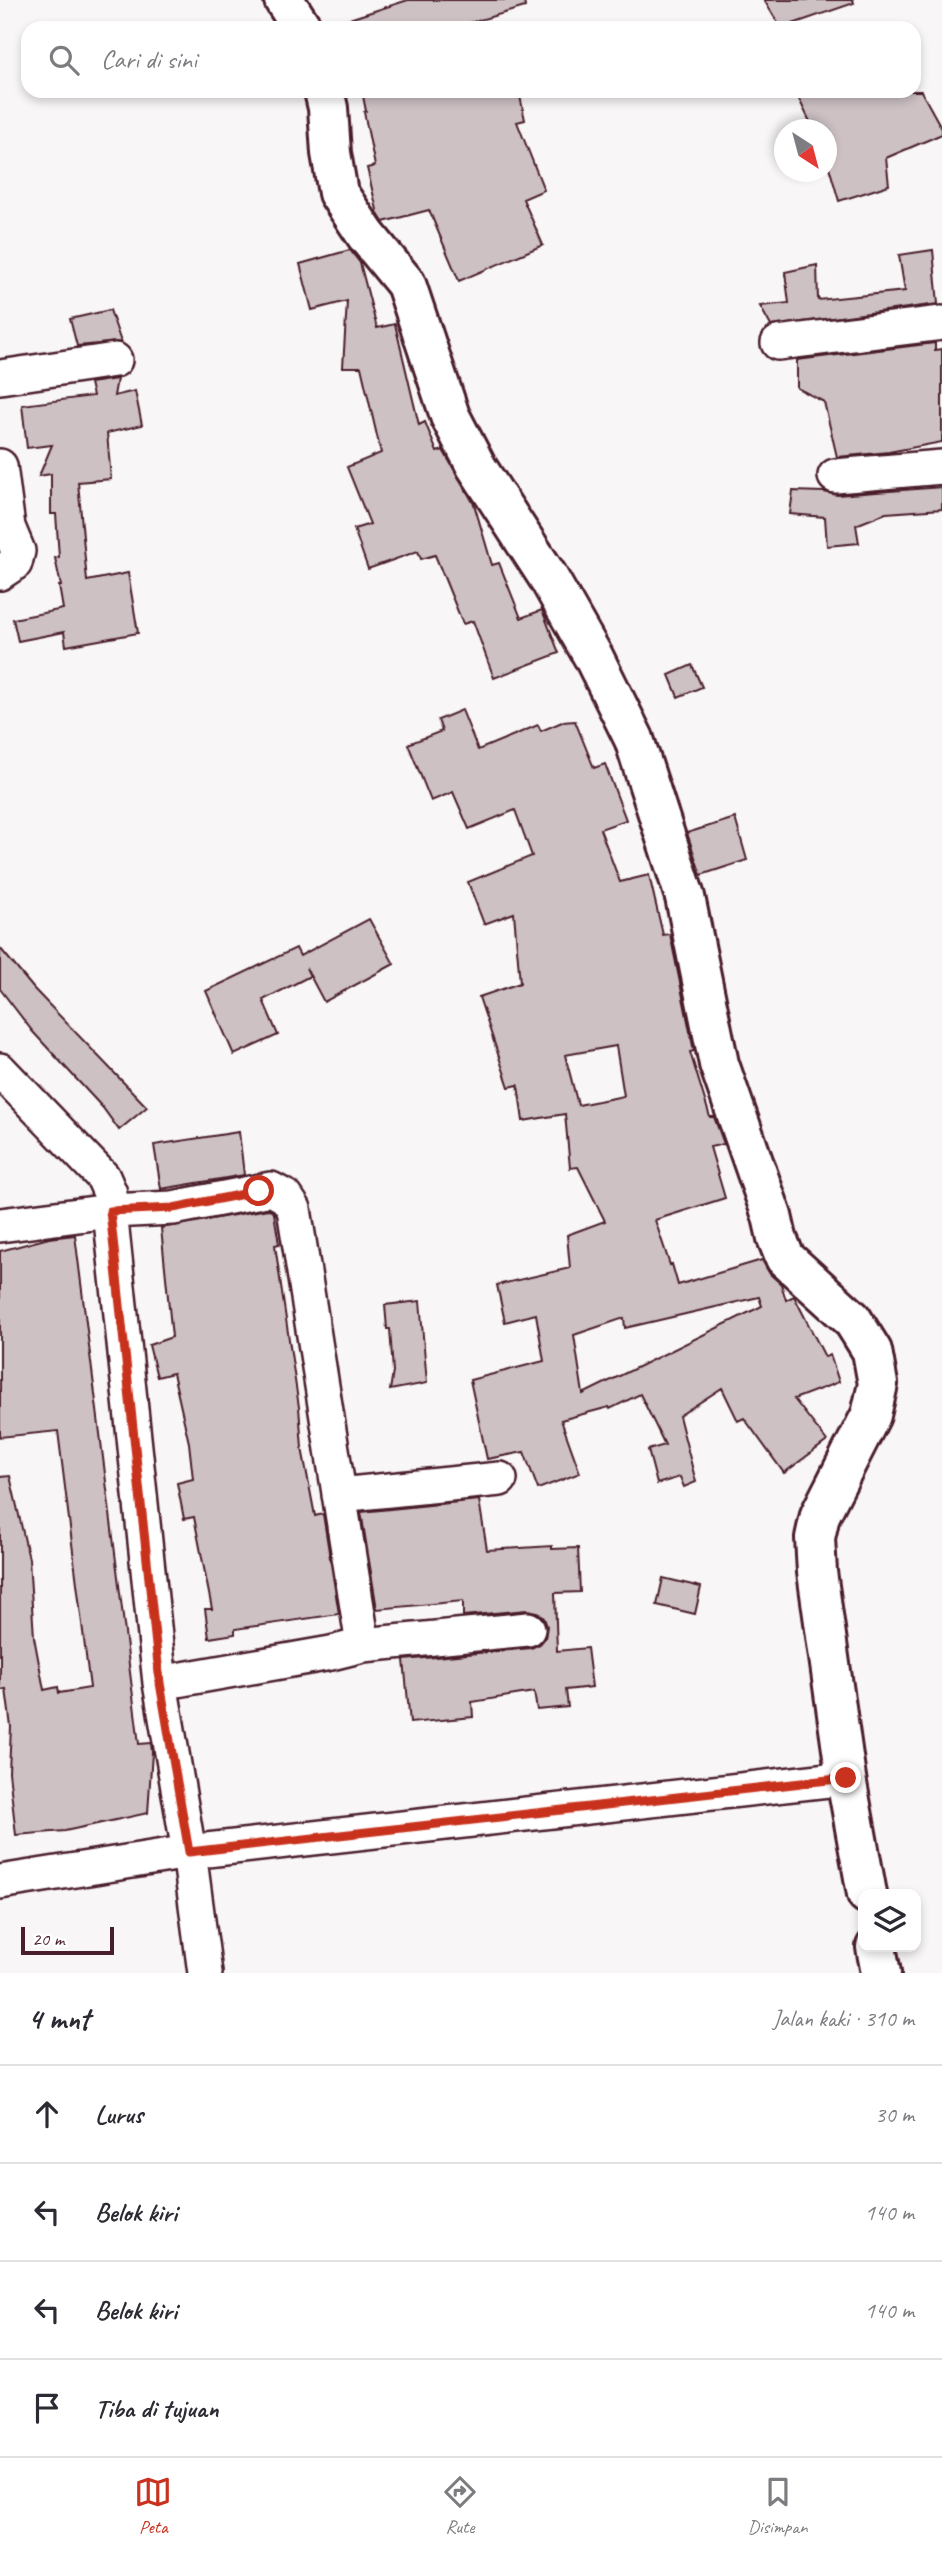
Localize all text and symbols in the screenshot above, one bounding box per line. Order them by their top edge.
search box [21,21,921,98]
icon: search [45,41,83,79]
text: Cari di sini [101,43,197,76]
north arrow [774,119,837,182]
route start [243,1175,274,1206]
route end [830,1762,861,1793]
map controls [858,1889,921,1952]
button: layers [858,1889,921,1952]
scale bar [21,1924,114,1956]
text: 20 m [32,1927,64,1951]
text: 4 mnt [28,2000,90,2038]
text: Jalan kaki · 310 m [772,2004,914,2033]
icon: ahead [28,2095,66,2133]
text: Lurus [95,2098,143,2131]
text: 30 m [875,2100,914,2129]
icon: left [28,2193,66,2231]
text: Belok kiri [95,2196,177,2229]
text: 140 m [865,2198,914,2227]
icon: left [28,2291,66,2329]
text: Belok kiri [95,2294,177,2327]
text: 140 m [865,2296,914,2325]
icon: arrive [28,2389,66,2427]
text: Tiba di tujuan [95,2392,219,2425]
tab: Peta [134,2473,172,2539]
tab: Rute [441,2473,479,2539]
tab: Disimpan [748,2473,808,2539]

